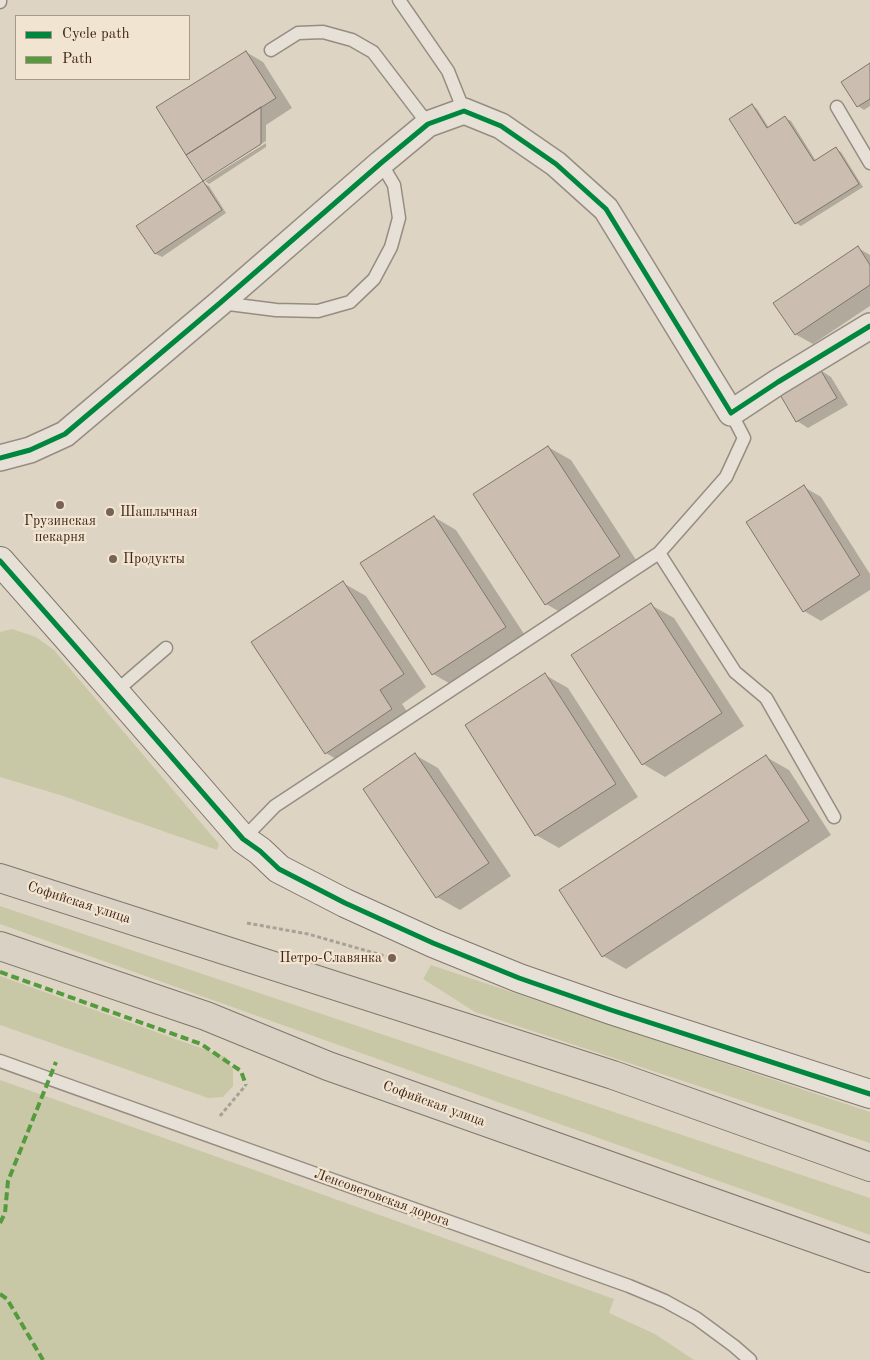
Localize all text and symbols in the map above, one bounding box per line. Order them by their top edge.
legend [15,15,190,80]
text: Cycle path [62,27,130,42]
text: Path [62,52,92,67]
marker: Грузинская пекарня [54,499,66,511]
place label: Шашлычная [120,504,197,520]
marker: Шашлычная [104,506,116,518]
place label: Грузинская пекарня [24,513,96,546]
place label: Продукты [123,551,185,567]
marker: Продукты [107,553,119,565]
street label: Софийская улица [25,878,133,928]
place label: Петро-Славянка [280,950,382,966]
marker: Петро-Славянка [386,952,398,964]
street label: Софийская улица [381,1078,487,1130]
street label: Ленсоветовская дорога [312,1166,452,1230]

